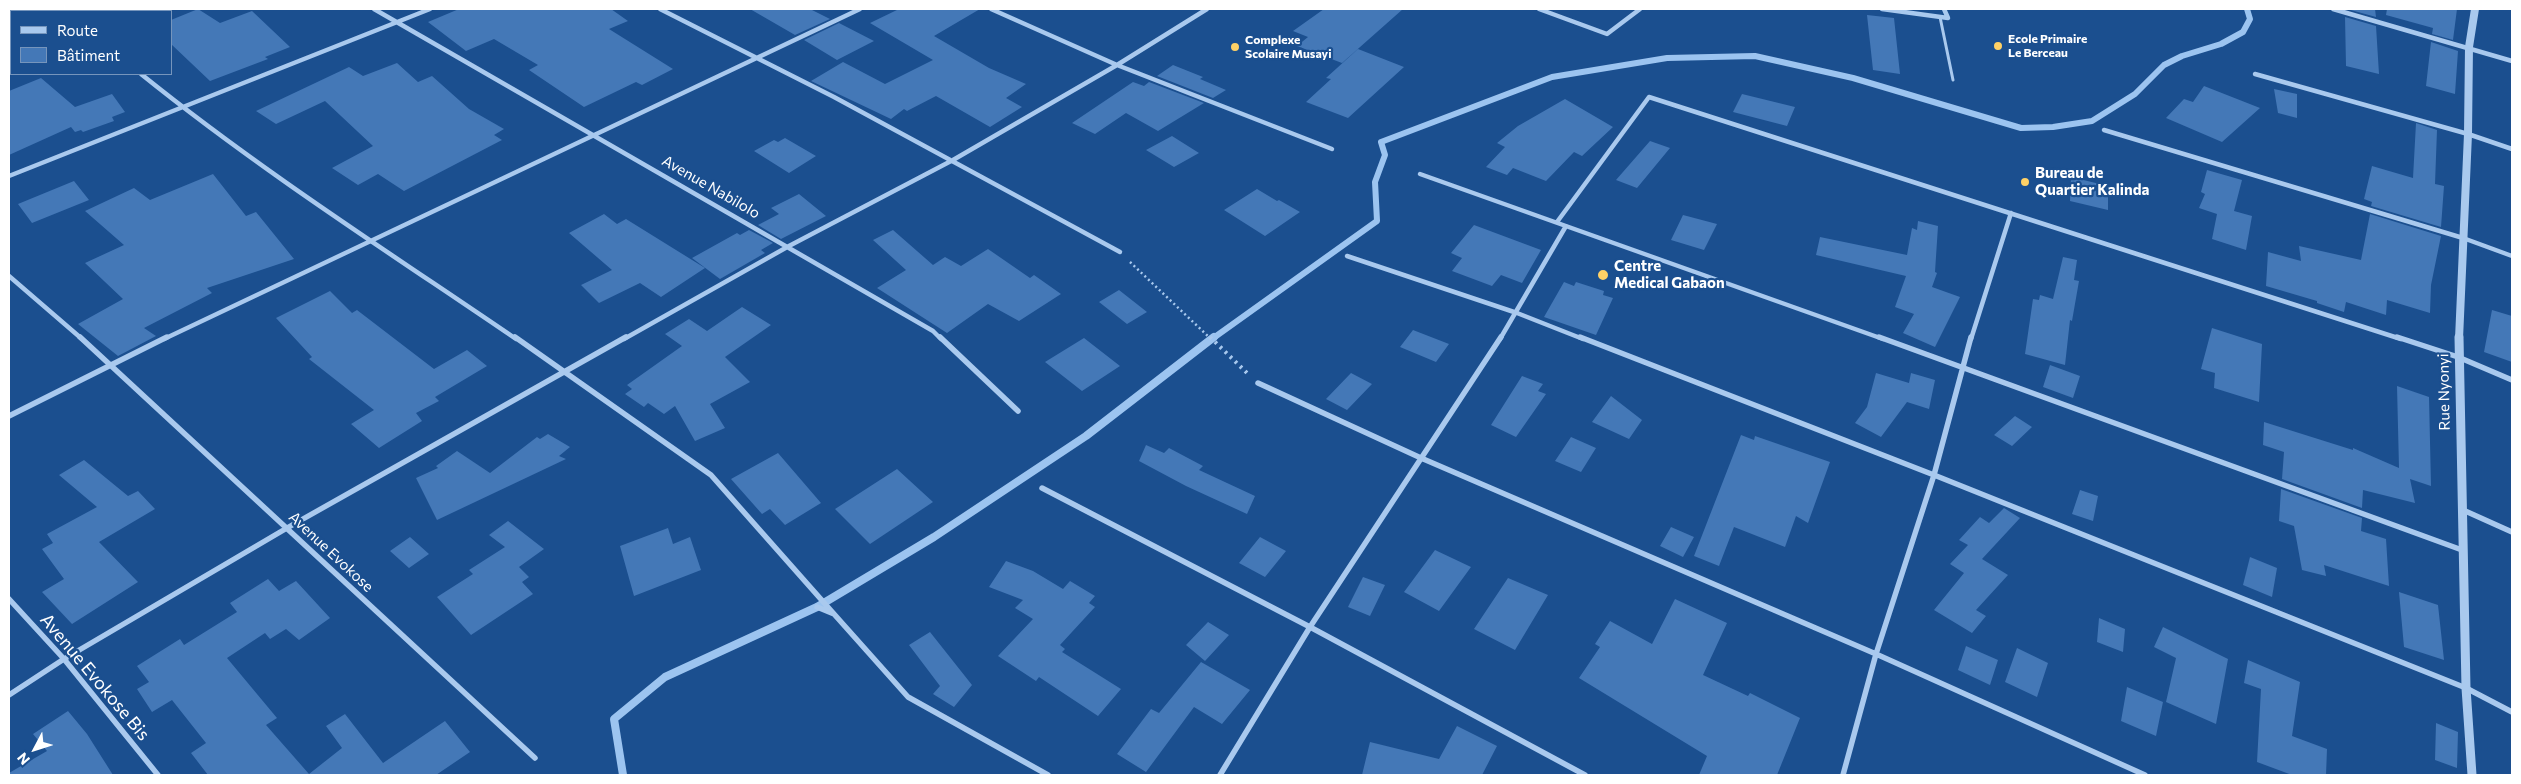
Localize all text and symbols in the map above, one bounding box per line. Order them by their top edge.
legend [10,10,172,75]
text: Route [57,21,98,39]
place label: Ecole Primaire Le Berceau [2008,32,2087,60]
place label: Complexe Scolaire Musayi [1245,33,1332,61]
marker: Ecole Primaire Le Berceau [1992,40,2004,52]
marker: Complexe Scolaire Musayi [1229,41,1241,53]
text: Bâtiment [57,46,120,64]
street label: Avenue Nabilolo [659,152,763,222]
place label: Bureau de Quartier Kalinda [2035,164,2149,199]
marker: Bureau de Quartier Kalinda [2019,176,2031,188]
place label: Centre Medical Gabaon [1614,257,1725,292]
marker: Centre Medical Gabaon [1596,268,1610,282]
street label: Rue Nyonyi [2434,353,2454,431]
street label: Avenue Evokose [285,508,377,596]
street label: Avenue Evokose Bis [36,609,154,745]
north arrow [10,724,60,774]
text: N [13,749,33,768]

